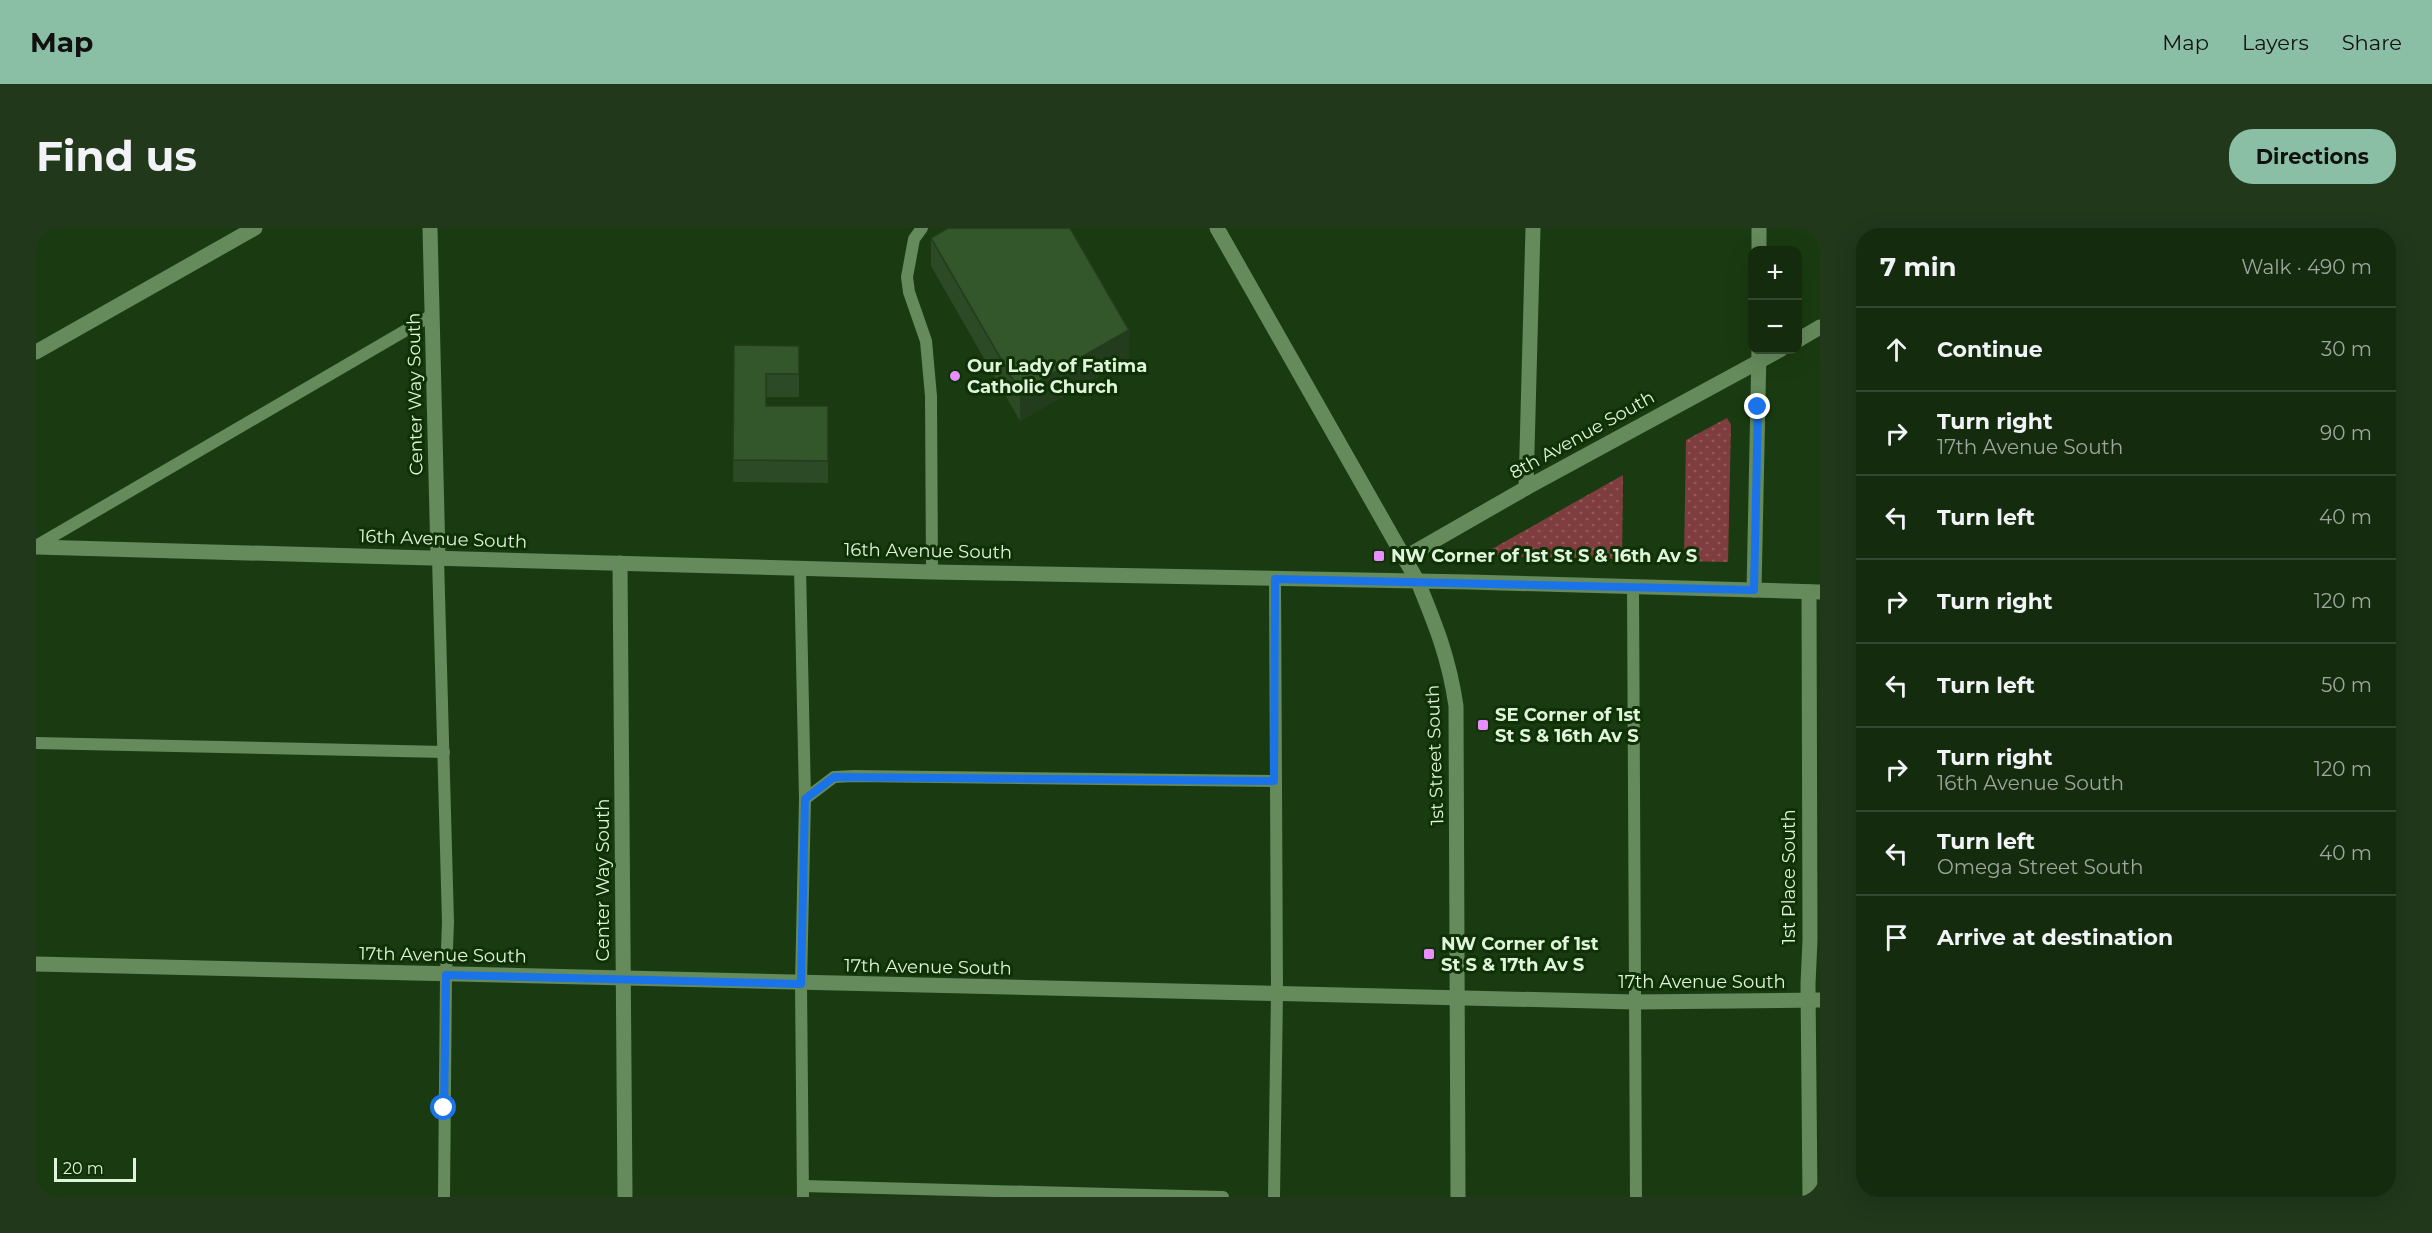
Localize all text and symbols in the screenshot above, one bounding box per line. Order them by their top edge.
text: Map [30,25,93,59]
text: Map [2162,30,2209,55]
text: Layers [2242,30,2309,55]
text: Share [2342,30,2402,55]
button: Directions [2229,129,2396,184]
text: Find us [36,130,197,182]
map controls [1748,246,1802,354]
button: + [1748,246,1802,300]
text: 7 min [1880,251,1957,283]
text: Walk · 490 m [2241,255,2372,279]
button: − [1748,300,1802,354]
street label: Center Way South [403,312,427,476]
icon: ahead [1880,333,1913,366]
text: Continue [1937,336,2043,363]
text: 30 m [2321,337,2372,361]
place label: Our Lady of Fatima Catholic Church [967,355,1147,398]
marker: Our Lady of Fatima Catholic Church [948,369,962,383]
street label: 8th Avenue South [1506,386,1658,484]
route end [1744,393,1770,419]
text: Turn right [1937,408,2052,435]
icon: right [1880,417,1913,450]
text: 90 m [2320,421,2372,445]
text: 17th Avenue South [1937,435,2123,459]
icon: left [1880,501,1913,534]
text: Turn left [1937,504,2035,531]
text: 40 m [2319,505,2372,529]
street label: 16th Avenue South [359,525,527,553]
street label: 16th Avenue South [844,539,1012,563]
place label: NW Corner of 1st St S & 16th Av S [1391,545,1697,567]
marker: NW Corner of 1st St S & 16th Av S [1372,549,1386,563]
icon: right [1880,585,1913,618]
text: Turn right [1937,588,2052,615]
text: 120 m [2314,589,2372,613]
icon: left [1880,669,1913,702]
text: Turn left [1937,672,2035,699]
text: 50 m [2321,673,2372,697]
street label: 1st Street South [1422,684,1448,826]
place label: SE Corner of 1st St S & 16th Av S [1495,704,1641,747]
marker: SE Corner of 1st St S & 16th Av S [1476,718,1490,732]
text: Turn right [1937,744,2052,771]
icon: right [1880,753,1913,786]
text: 120 m [2314,757,2372,781]
text: 16th Avenue South [1937,771,2124,795]
street label: Center Way South [592,799,614,961]
street label: 1st Place South [1778,809,1800,945]
text: Turn left [1937,828,2035,855]
icon: left [1880,837,1913,870]
text: 40 m [2319,841,2372,865]
text: Omega Street South [1937,855,2143,879]
icon: arrive [1880,921,1913,954]
text: Arrive at destination [1937,924,2173,951]
place label: NW Corner of 1st St S & 17th Av S [1441,933,1599,976]
street label: 17th Avenue South [359,943,527,967]
marker: NW Corner of 1st St S & 17th Av S [1422,947,1436,961]
street label: 17th Avenue South [844,955,1012,979]
street label: 17th Avenue South [1618,971,1786,993]
route start [430,1094,456,1120]
scale bar [54,1155,136,1182]
text: 20 m [63,1159,104,1178]

